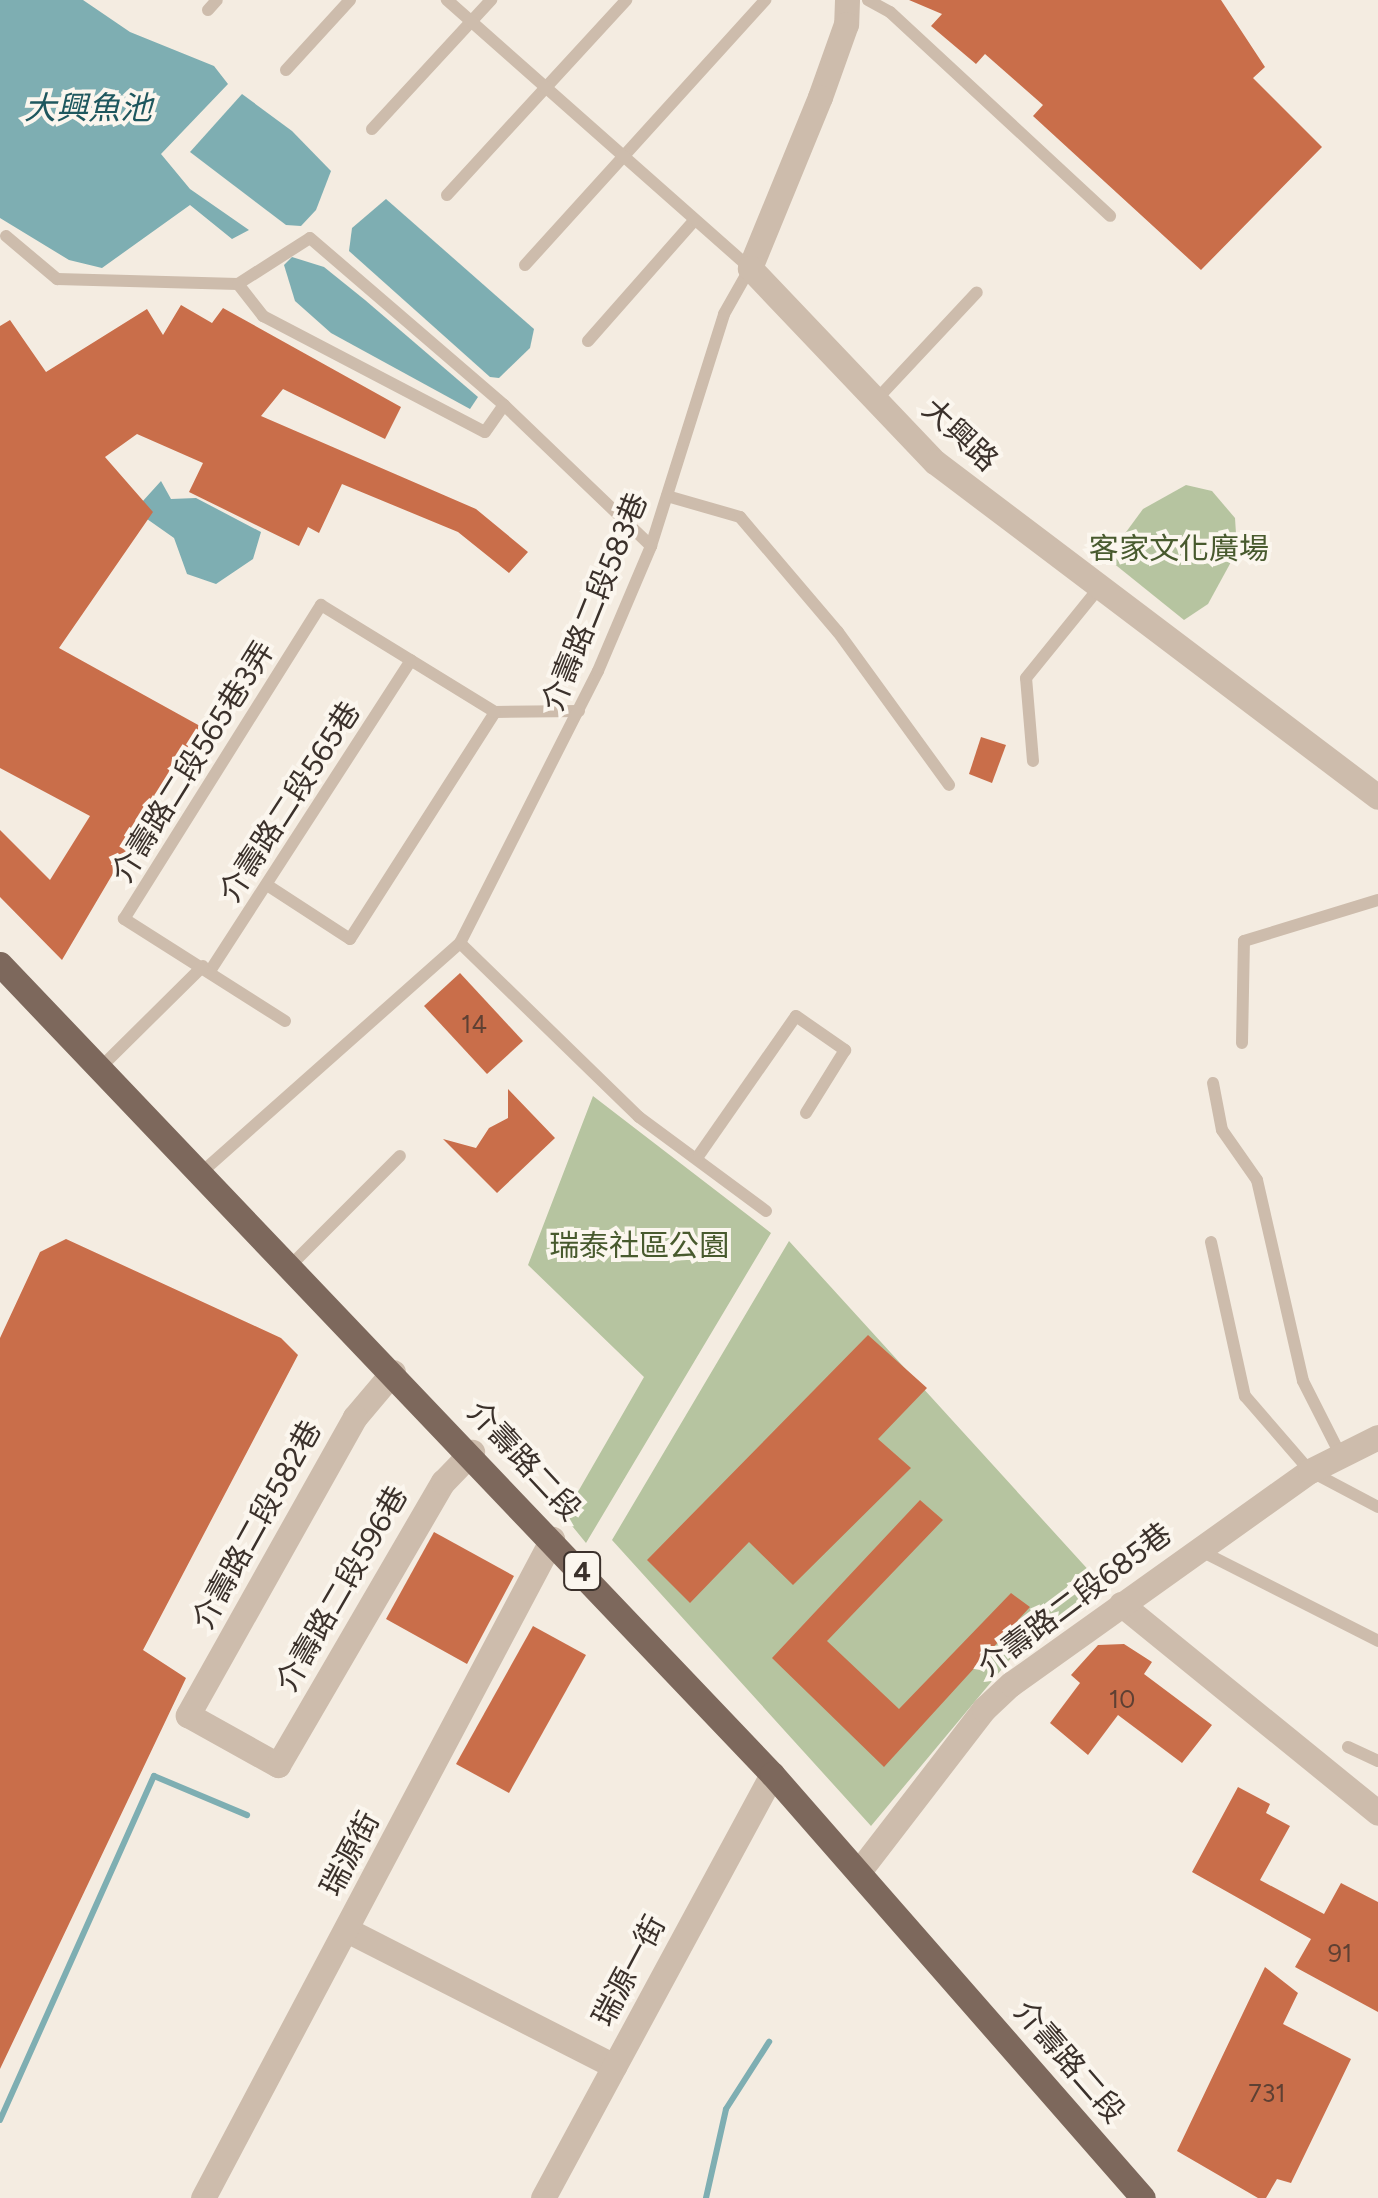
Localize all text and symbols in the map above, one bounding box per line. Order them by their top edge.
water label: 大興魚池 [24,89,152,127]
street label: 大興路 [915,391,1005,479]
street label: 介壽路二段583巷 [535,488,655,716]
park label: 客家文化廣場 [1089,531,1269,567]
street label: 介壽路二段565巷3弄 [104,635,282,889]
street label: 介壽路二段565巷 [212,695,368,909]
house number: 14 [461,1009,487,1039]
park label: 瑞泰社區公園 [549,1228,729,1264]
street label: 介壽路二段 [460,1394,588,1528]
street label: 介壽路二段582巷 [185,1415,329,1635]
street label: 介壽路二段596巷 [269,1480,415,1698]
street label: 介壽路二段685巷 [971,1516,1179,1684]
road number: 4 [562,1548,602,1594]
house number: 10 [1109,1684,1135,1714]
street label: 瑞源街 [313,1806,387,1902]
street label: 瑞源一街 [585,1910,673,2032]
house number: 91 [1328,1938,1352,1968]
street label: 介壽路二段 [1006,1994,1132,2130]
house number: 731 [1248,2078,1286,2108]

